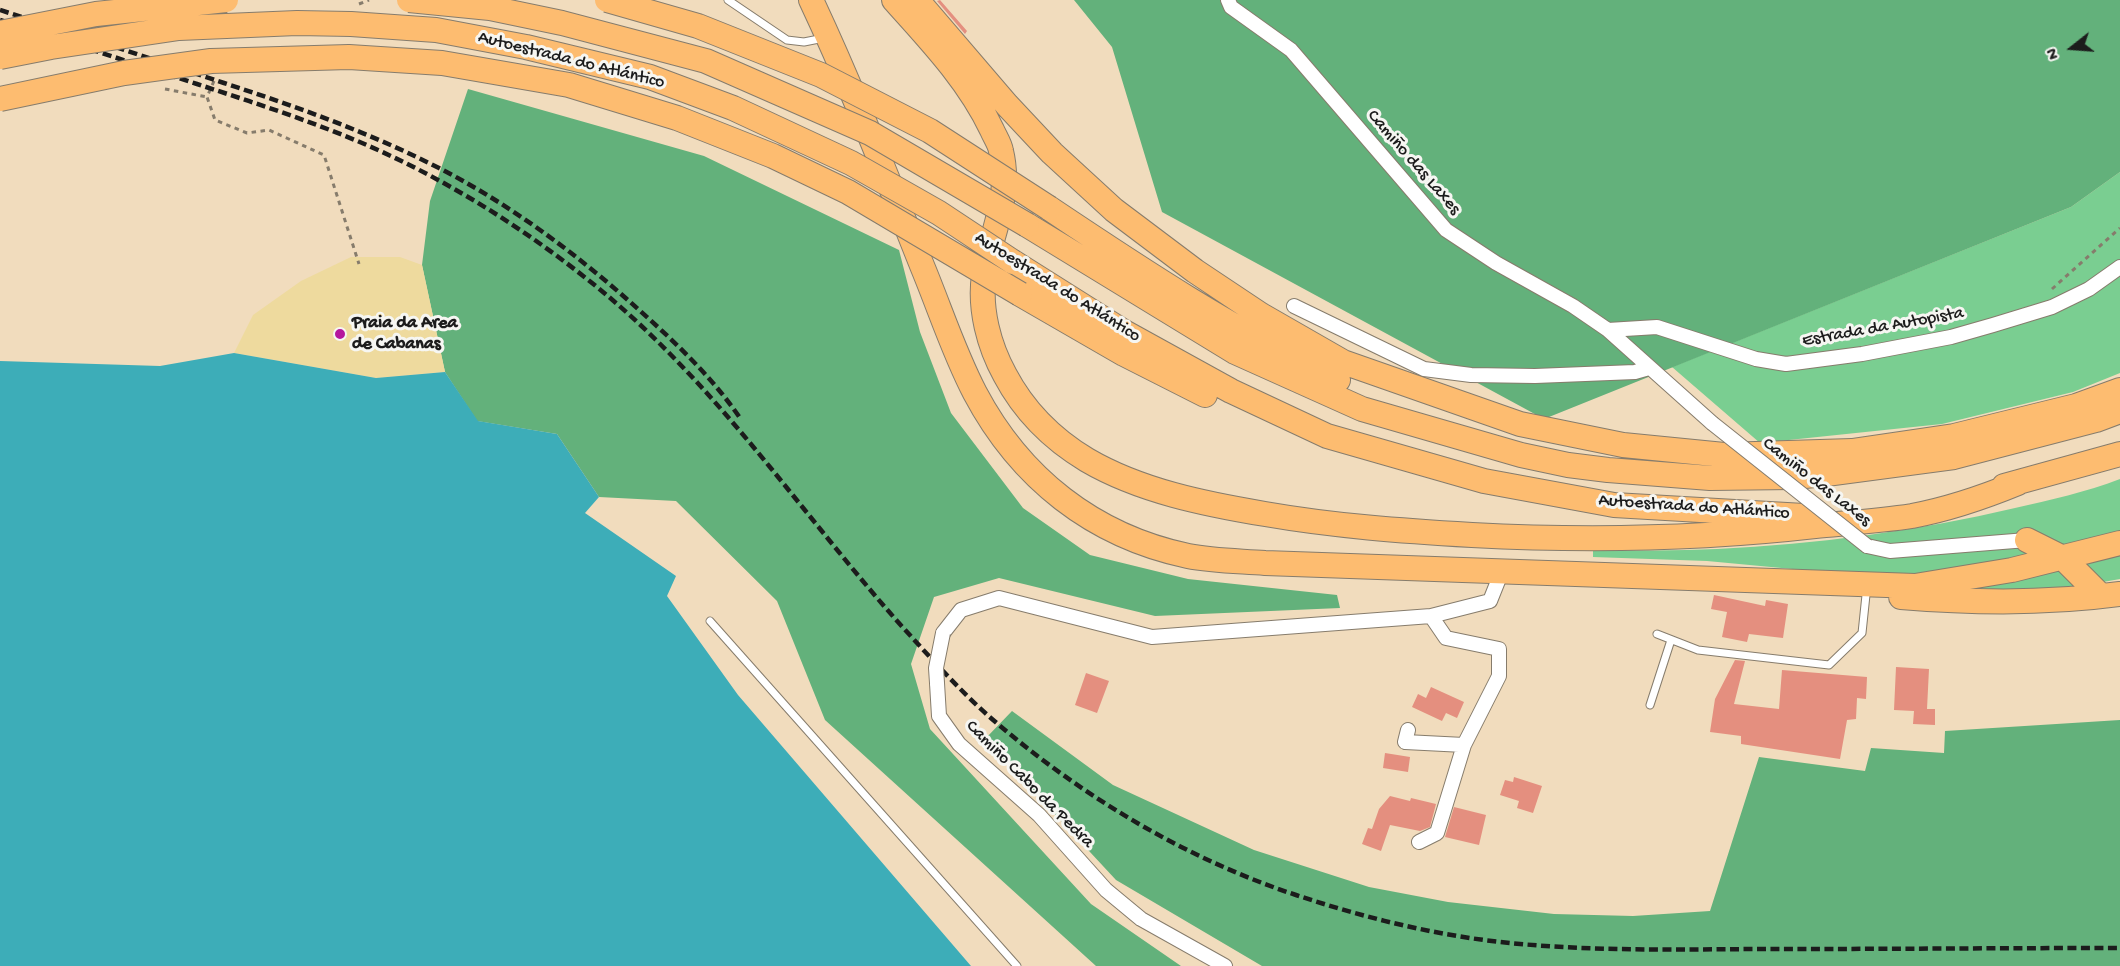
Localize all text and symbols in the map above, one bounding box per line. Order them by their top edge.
north arrow [2042,18,2102,78]
street label: Autoestrada do Atlántico [475,27,667,95]
text: N [2044,46,2065,61]
street label: Camiño das Laxes [1362,106,1464,220]
street label: Autoestrada do Atlántico [970,228,1144,348]
street label: Estrada da Autopista [1801,303,1965,353]
place label: Praia da Area de Cabanas [352,313,458,356]
marker: Praia da Area de Cabanas [333,327,347,341]
street label: Camiño das Laxes [1757,434,1875,532]
street label: Autoestrada do Atlántico [1598,491,1790,525]
street label: Camiño Cabo da Pedra [960,716,1098,854]

